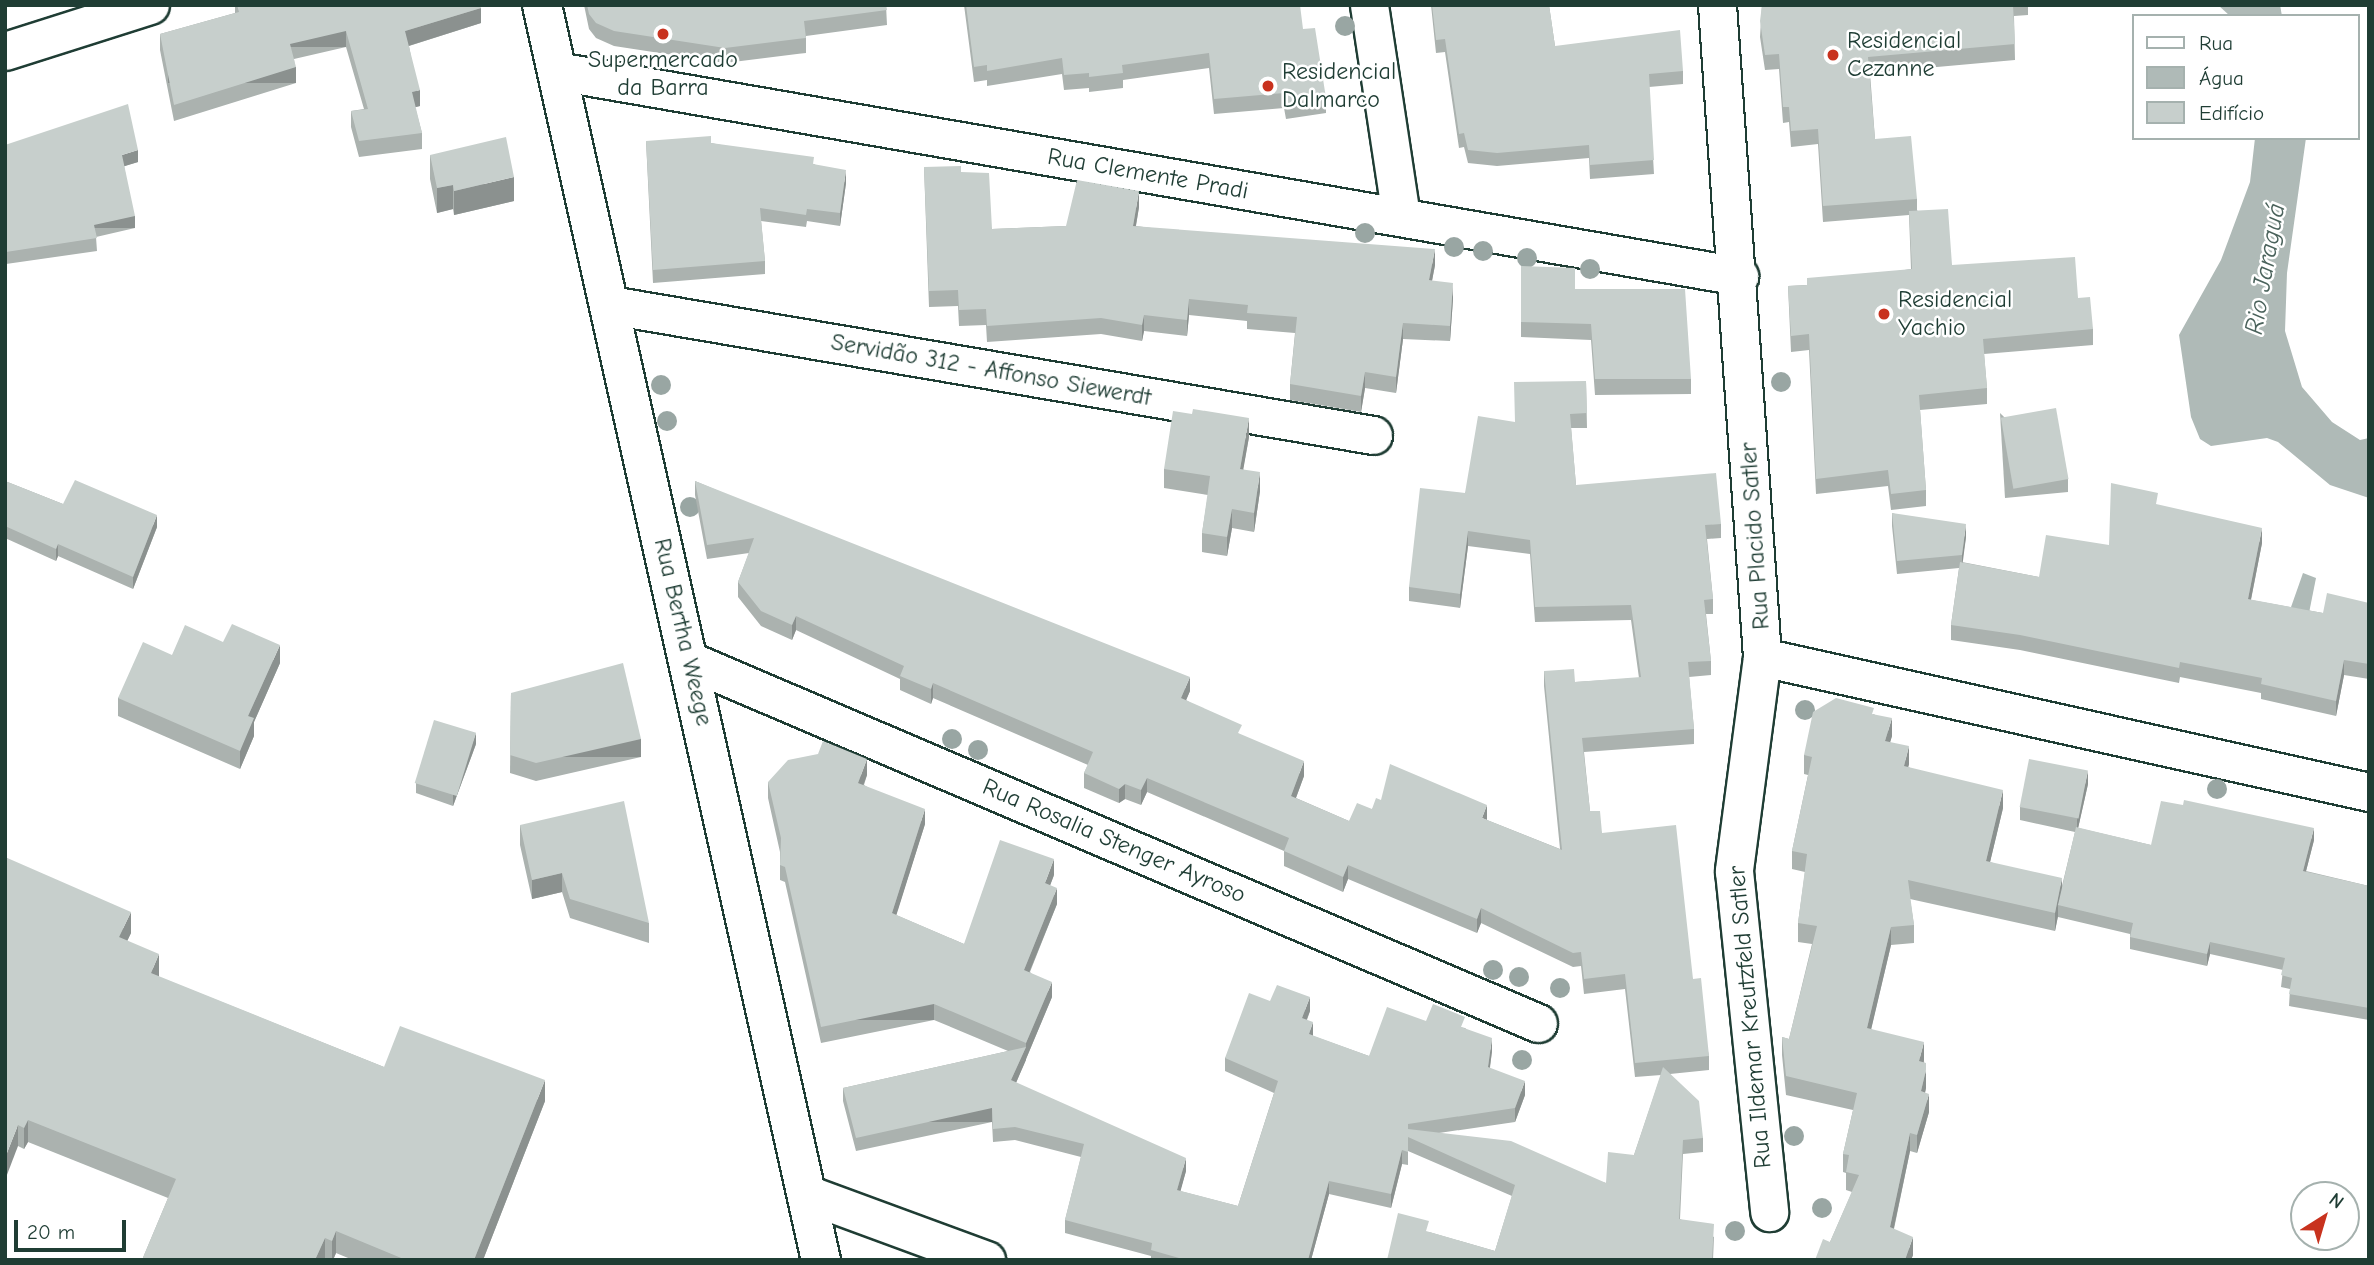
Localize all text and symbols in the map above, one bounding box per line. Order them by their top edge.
legend [2132,14,2360,140]
marker: Supermercado da Barra [655,26,671,42]
place label: Residencial Cezanne [1847,27,1961,83]
text: Rua [2199,31,2233,55]
place label: Supermercado da Barra [588,46,738,102]
marker: Residencial Cezanne [1825,47,1841,63]
place label: Residencial Dalmarco [1282,58,1396,114]
text: Água [2199,66,2244,90]
marker: Residencial Dalmarco [1260,78,1276,94]
text: Edifício [2199,101,2264,125]
street label: Rua Clemente Pradi [1045,142,1251,206]
water label: Rio Jaraguá [2239,201,2293,337]
place label: Residencial Yachio [1898,286,2012,342]
marker: Residencial Yachio [1876,306,1892,322]
street label: Servidão 312 - Affonso Siewerdt [829,328,1153,412]
street label: Rua Placido Satler [1734,441,1776,631]
street label: Rua Bertha Weege [647,535,719,729]
street label: Rua Rosalia Stenger Ayroso [978,772,1250,910]
street label: Rua Ildemar Kreutzfeld Satler [1722,864,1778,1170]
north arrow [2290,1181,2360,1251]
text: N [2325,1188,2348,1213]
scale bar [18,1206,130,1250]
text: 20 m [27,1220,75,1244]

